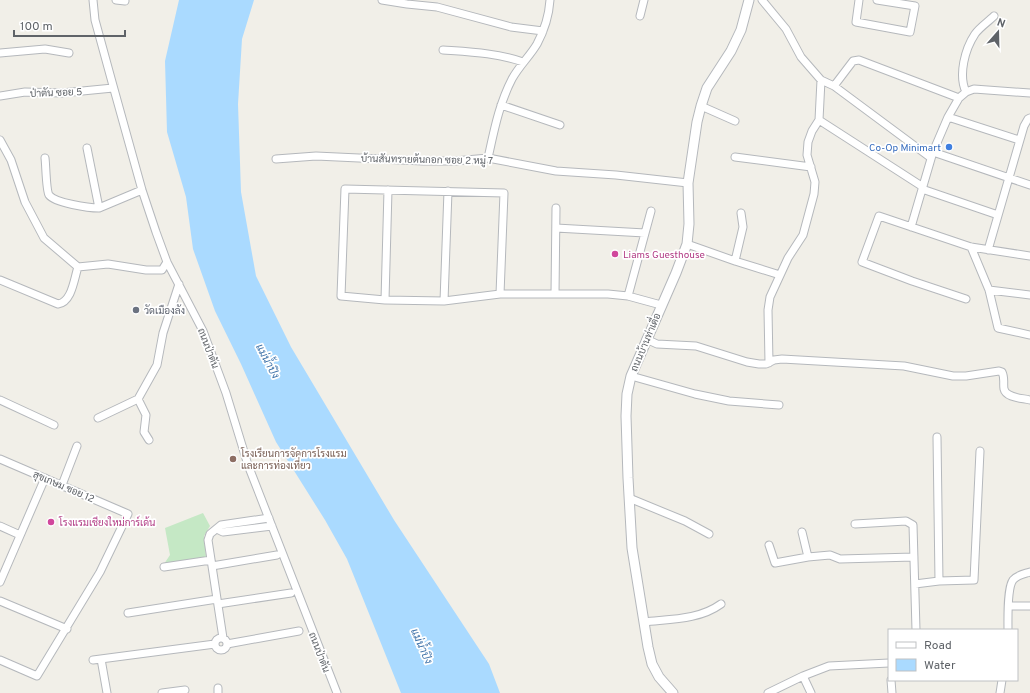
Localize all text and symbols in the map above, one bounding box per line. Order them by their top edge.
scale bar [14,12,125,38]
north arrow [978,12,1018,52]
text: N [995,16,1007,31]
text: 100 m [20,19,53,35]
street label: ป่าตัน ซอย 5 [30,85,83,101]
place label: Co-Op Minimart [869,142,941,155]
marker: Co-Op Minimart [944,142,954,152]
street label: บ้านสันทรายต้นกอก ซอย 2 หมู่ 7 [361,152,493,168]
marker: Liams Guesthouse [610,249,620,259]
place label: Liams Guesthouse [623,249,705,262]
place label: วัดเมืองลัง [144,304,185,318]
marker: วัดเมืองลัง [131,305,141,315]
street label: ถนนบ้านท่าเดื่อ [625,310,665,374]
street label: ถนนป่าตัน [194,326,222,371]
water label: แม่น้ำปิง [252,339,287,381]
place label: โรงเรียนการจัดการโรงแรม และการท่องเที่ยว [240,447,347,473]
marker: โรงเรียนการจัดการโรงแรม และการท่องเที่ยว [228,454,238,464]
street label: สุขเกษม ซอย 12 [31,469,96,506]
place label: โรงแรมเชียงใหม่การ์เด้น [58,515,155,530]
marker: โรงแรมเชียงใหม่การ์เด้น [46,517,56,527]
water label: แม่น้ำปิง [407,624,440,666]
legend [888,629,1018,681]
street label: ถนนป่าตัน [305,630,333,675]
text: Road [924,638,952,654]
text: Water [924,658,956,674]

